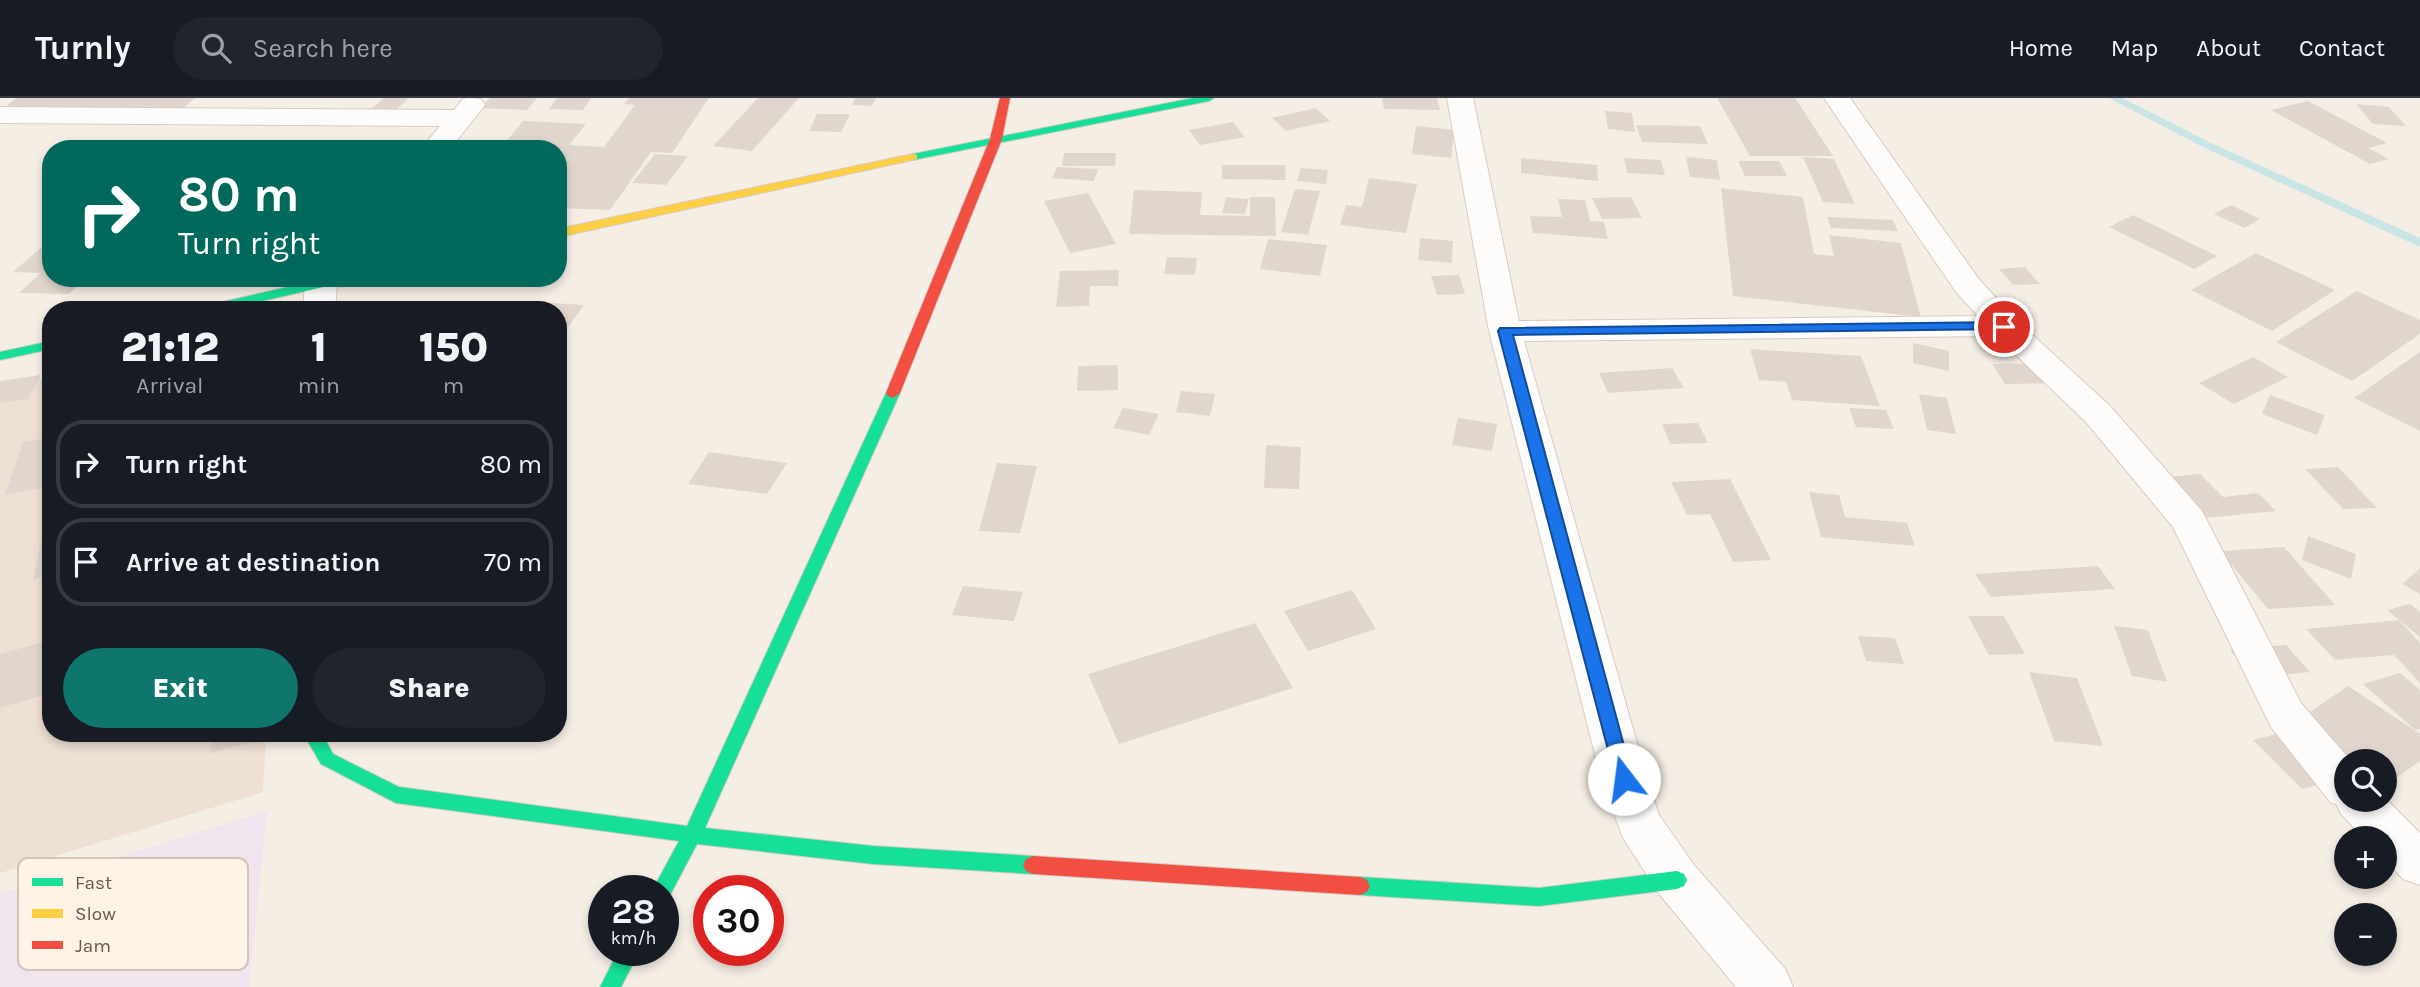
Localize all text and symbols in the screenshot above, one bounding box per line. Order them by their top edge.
search box [173,17,663,80]
text: Turnly [35,29,131,67]
icon: search [197,29,235,67]
text: Search here [253,33,393,64]
text: Home [2009,34,2073,62]
text: Map [2111,34,2158,62]
text: About [2196,34,2261,62]
text: Contact [2299,34,2385,62]
text: 80 m [178,166,300,223]
icon: right [63,168,154,259]
text: Turn right [178,225,320,262]
pin [1974,297,2034,357]
icon: arrive [1985,308,2023,346]
text: 21:12 [121,322,219,372]
text: 1 [311,322,327,372]
text: 150 [419,322,488,372]
text: Arrival [136,372,204,399]
text: min [298,372,340,399]
text: m [443,372,464,399]
icon: right [67,445,105,483]
text: Turn right [126,449,247,480]
text: 80 m [480,449,542,480]
icon: arrive [67,543,105,581]
text: Arrive at destination [126,547,380,578]
text: 70 m [484,547,542,578]
button: Exit [63,648,298,728]
button: Share [312,648,546,728]
position arrow [1587,742,1661,816]
map controls [2334,749,2397,966]
button: search [2334,749,2397,812]
button: + [2334,826,2397,889]
legend [18,858,248,970]
text: Fast [75,872,112,894]
speed limit sign: 30 [693,875,784,966]
text: 28 [612,891,655,932]
text: Slow [75,903,116,925]
button: − [2334,903,2397,966]
text: km/h [611,927,656,949]
text: Jam [75,935,111,957]

